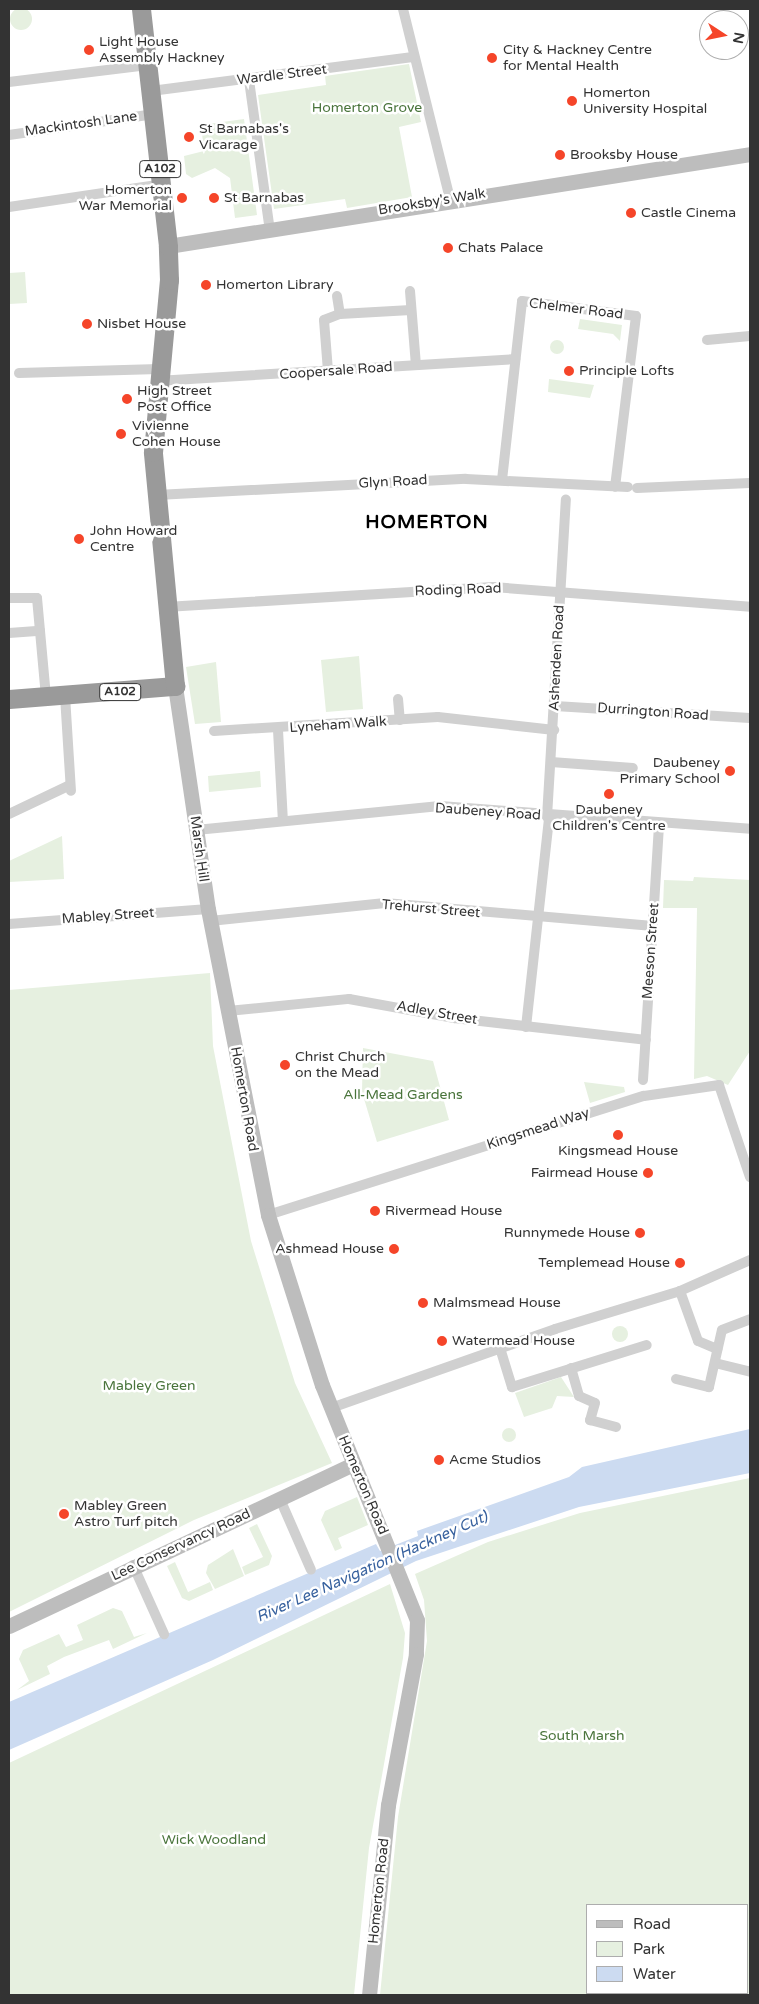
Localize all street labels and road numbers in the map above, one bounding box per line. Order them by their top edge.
street label: Wardle Street [236,61,328,89]
street label: Mackintosh Lane [24,108,138,140]
road number: A102 [139,160,181,178]
street label: Brooksby's Walk [377,185,487,219]
street label: Chelmer Road [528,295,624,323]
street label: Coopersale Road [279,359,393,383]
street label: Glyn Road [358,472,428,492]
street label: Roding Road [414,580,502,600]
street label: Ashenden Road [546,605,568,711]
road number: A102 [99,682,141,702]
street label: Durrington Road [597,700,709,724]
street label: Lyneham Walk [289,713,387,737]
street label: Daubeney Road [434,800,542,824]
street label: Marsh Hill [186,815,212,883]
street label: Trehurst Street [381,896,481,922]
street label: Meeson Street [639,902,663,1000]
street label: Mabley Street [61,904,155,928]
street label: Adley Street [395,998,479,1028]
street label: Homerton Road [227,1045,261,1153]
street label: Kingsmead Way [485,1104,591,1154]
street label: Homerton Road [335,1433,391,1537]
street label: Lee Conservancy Road [109,1505,253,1585]
street label: Homerton Road [365,1837,393,1945]

